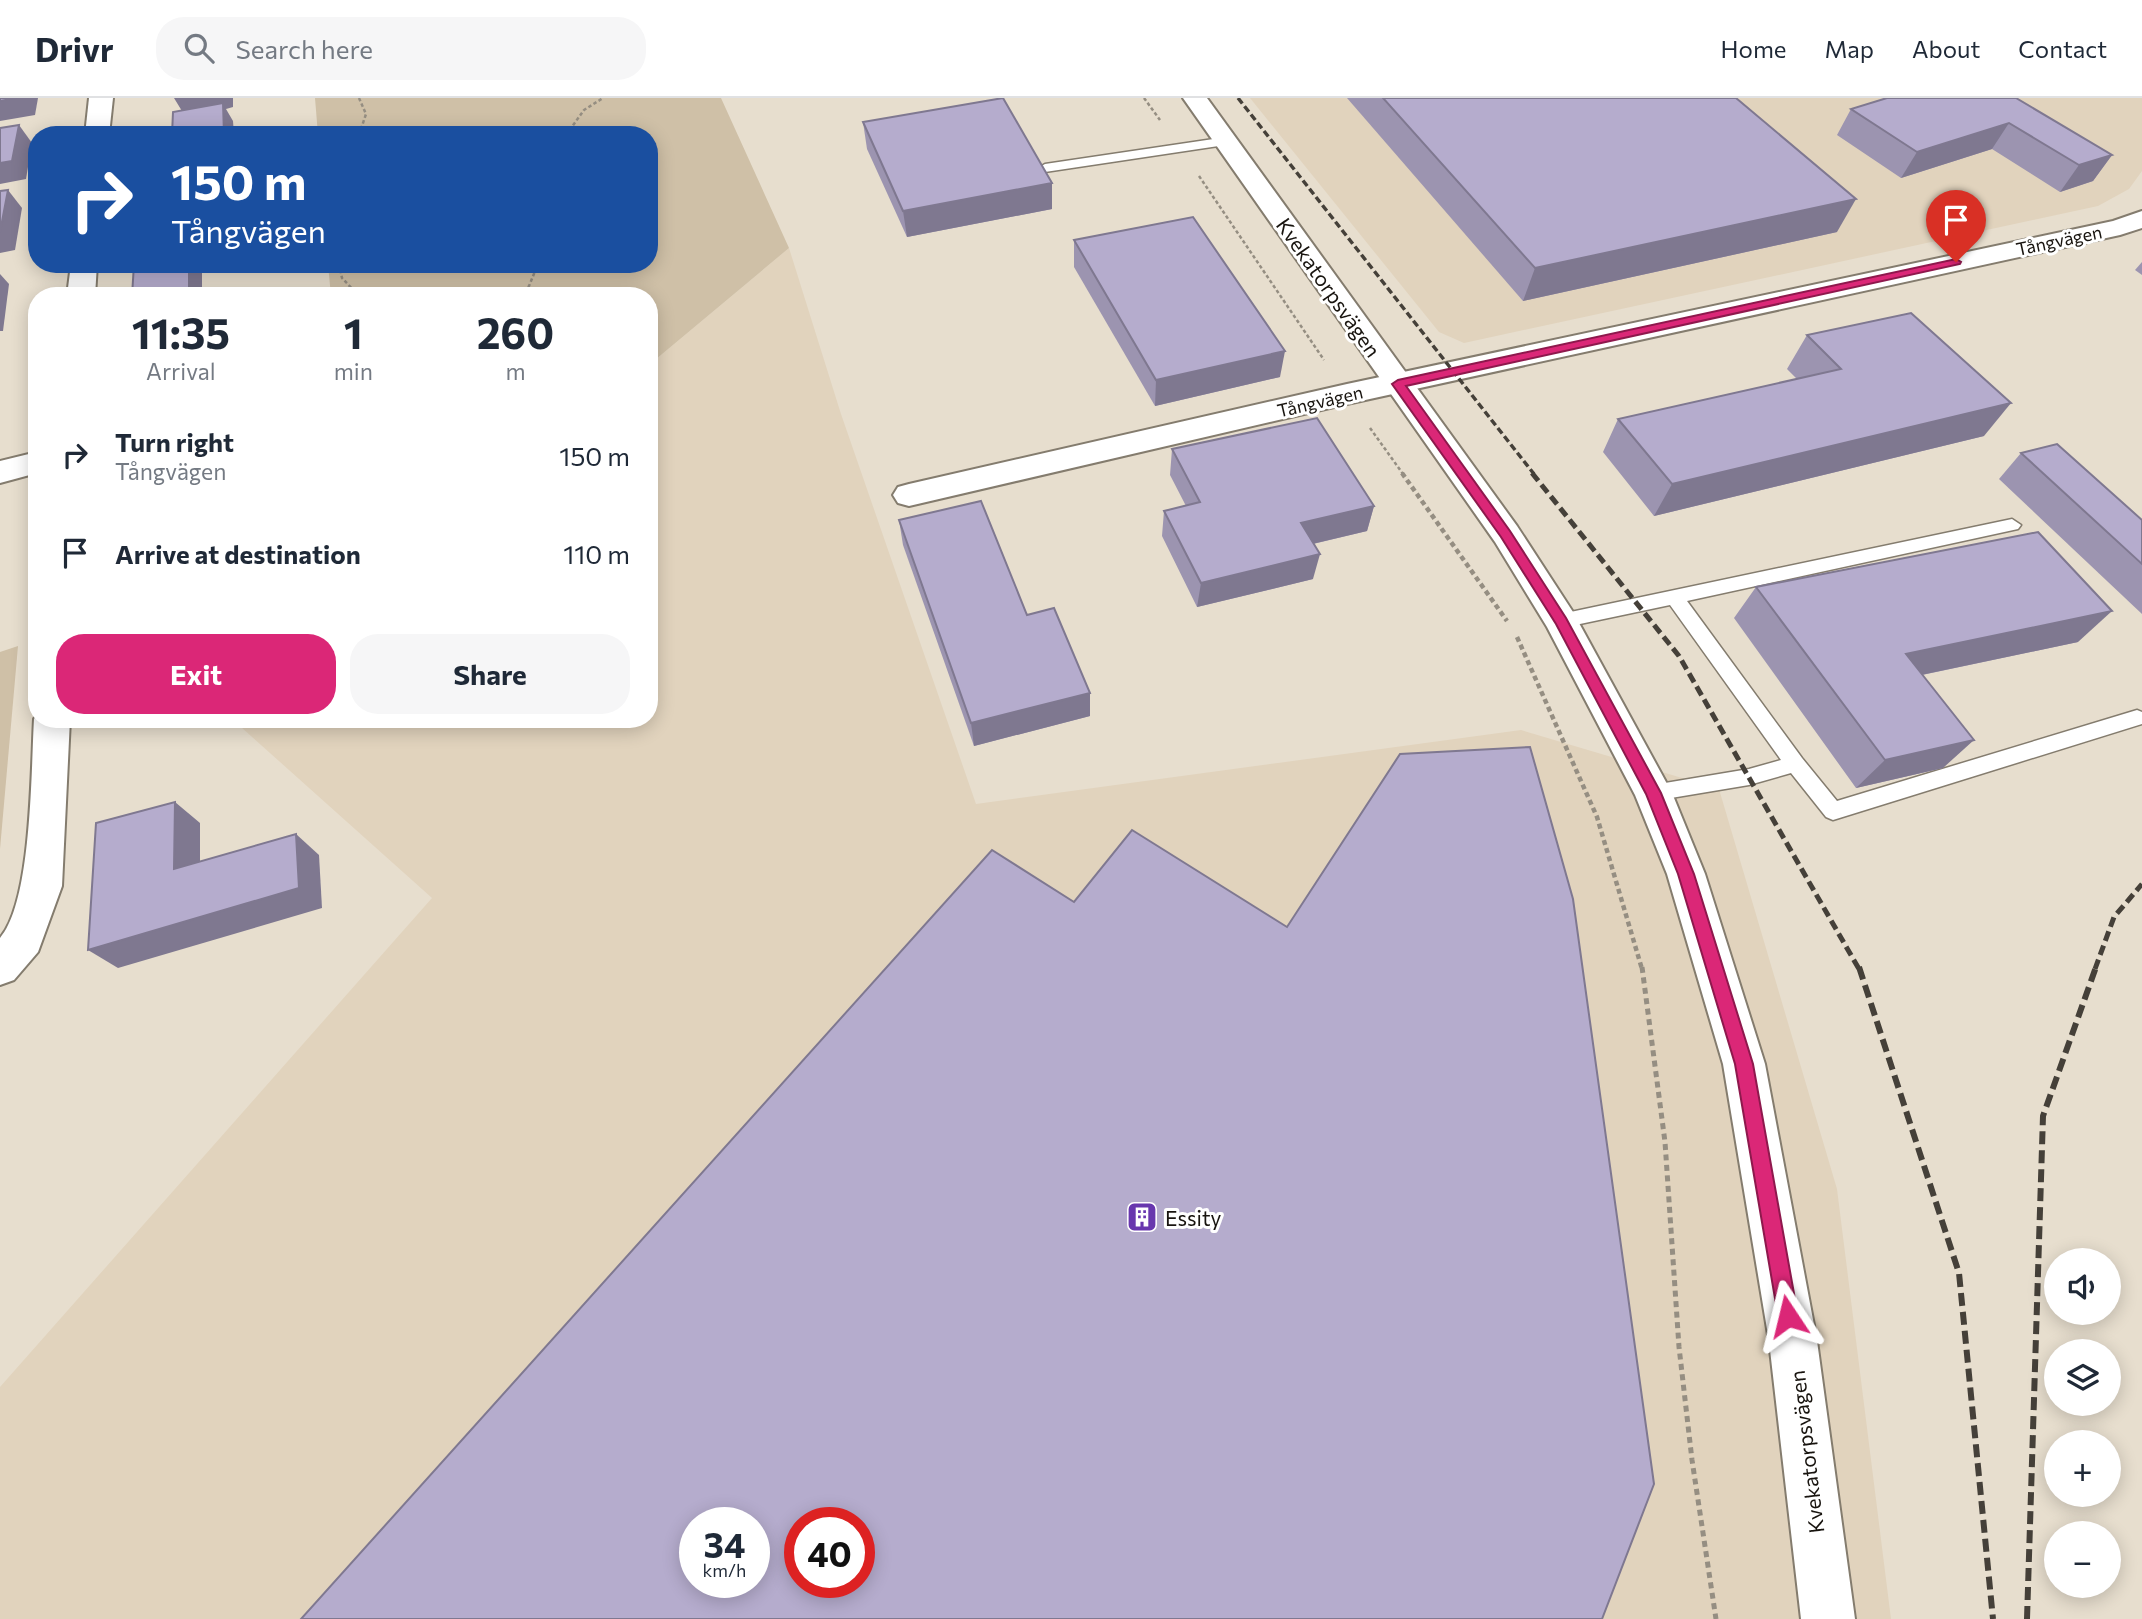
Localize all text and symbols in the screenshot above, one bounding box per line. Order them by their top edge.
search box [156,17,646,80]
text: Drivr [35,28,114,69]
icon: search [180,29,218,67]
text: Search here [236,33,373,64]
text: Home [1721,34,1787,63]
text: Map [1825,34,1874,63]
text: About [1912,34,1980,63]
text: Contact [2018,34,2107,63]
text: 150 m [171,150,306,210]
icon: right [56,154,147,245]
pin [1926,190,1986,262]
icon: arrive [1937,201,1975,239]
text: Tångvägen [171,210,326,250]
street label: Kvekatorpsvägen [1272,213,1386,361]
street label: Tångvägen [2014,220,2104,260]
text: 11:35 [132,306,230,358]
text: 1 [344,306,363,358]
text: 260 [477,306,554,358]
text: Arrival [146,357,216,385]
text: min [334,357,373,385]
text: m [505,357,525,385]
street label: Tångvägen [1275,380,1365,422]
text: Turn right [115,426,234,457]
icon: right [56,436,94,474]
text: 150 m [559,440,630,471]
text: Tångvägen [115,457,226,485]
icon: arrive [56,534,94,572]
text: Arrive at destination [115,538,361,569]
text: 110 m [563,538,630,569]
button: Exit [56,634,336,714]
button: Share [350,634,630,714]
building icon: Essity [1125,1200,1159,1234]
place label: Essity [1165,1205,1221,1230]
map controls [2044,1248,2121,1598]
button: sound [2044,1248,2121,1325]
position arrow [1751,1279,1825,1353]
button: layers [2044,1339,2121,1416]
street label: Kvekatorpsvägen [1784,1369,1828,1535]
button: + [2044,1430,2121,1507]
speed limit sign: 40 [784,1507,875,1598]
button: − [2044,1521,2121,1598]
text: 34 [704,1522,745,1565]
text: km/h [703,1559,746,1581]

